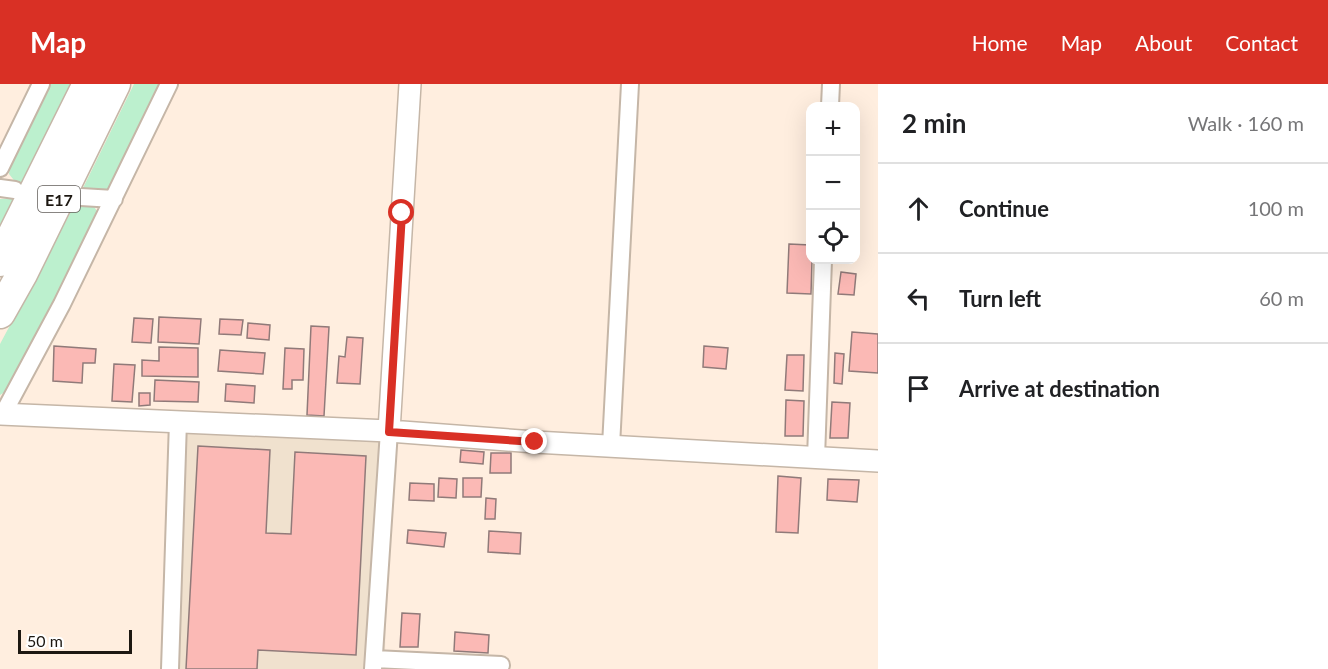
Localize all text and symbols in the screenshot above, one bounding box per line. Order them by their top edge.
text: Map [30,25,86,59]
text: Home [972,30,1028,55]
text: Map [1061,30,1102,55]
text: About [1135,30,1192,55]
text: Contact [1225,30,1298,55]
map controls [806,102,860,264]
button: + [806,102,860,156]
text: 2 min [902,107,966,139]
text: Walk · 160 m [1188,111,1304,135]
button: − [806,156,860,210]
road number: E17 [38,186,80,212]
icon: ahead [902,192,935,225]
text: Continue [959,195,1049,222]
text: 100 m [1248,196,1304,220]
route start [388,199,414,225]
button: locate [806,210,860,264]
icon: left [902,282,935,315]
text: Turn left [959,285,1041,312]
text: 60 m [1259,286,1304,310]
icon: arrive [902,372,935,405]
text: Arrive at destination [959,375,1160,402]
route end [521,428,547,454]
scale bar [18,627,132,654]
text: 50 m [27,631,63,650]

